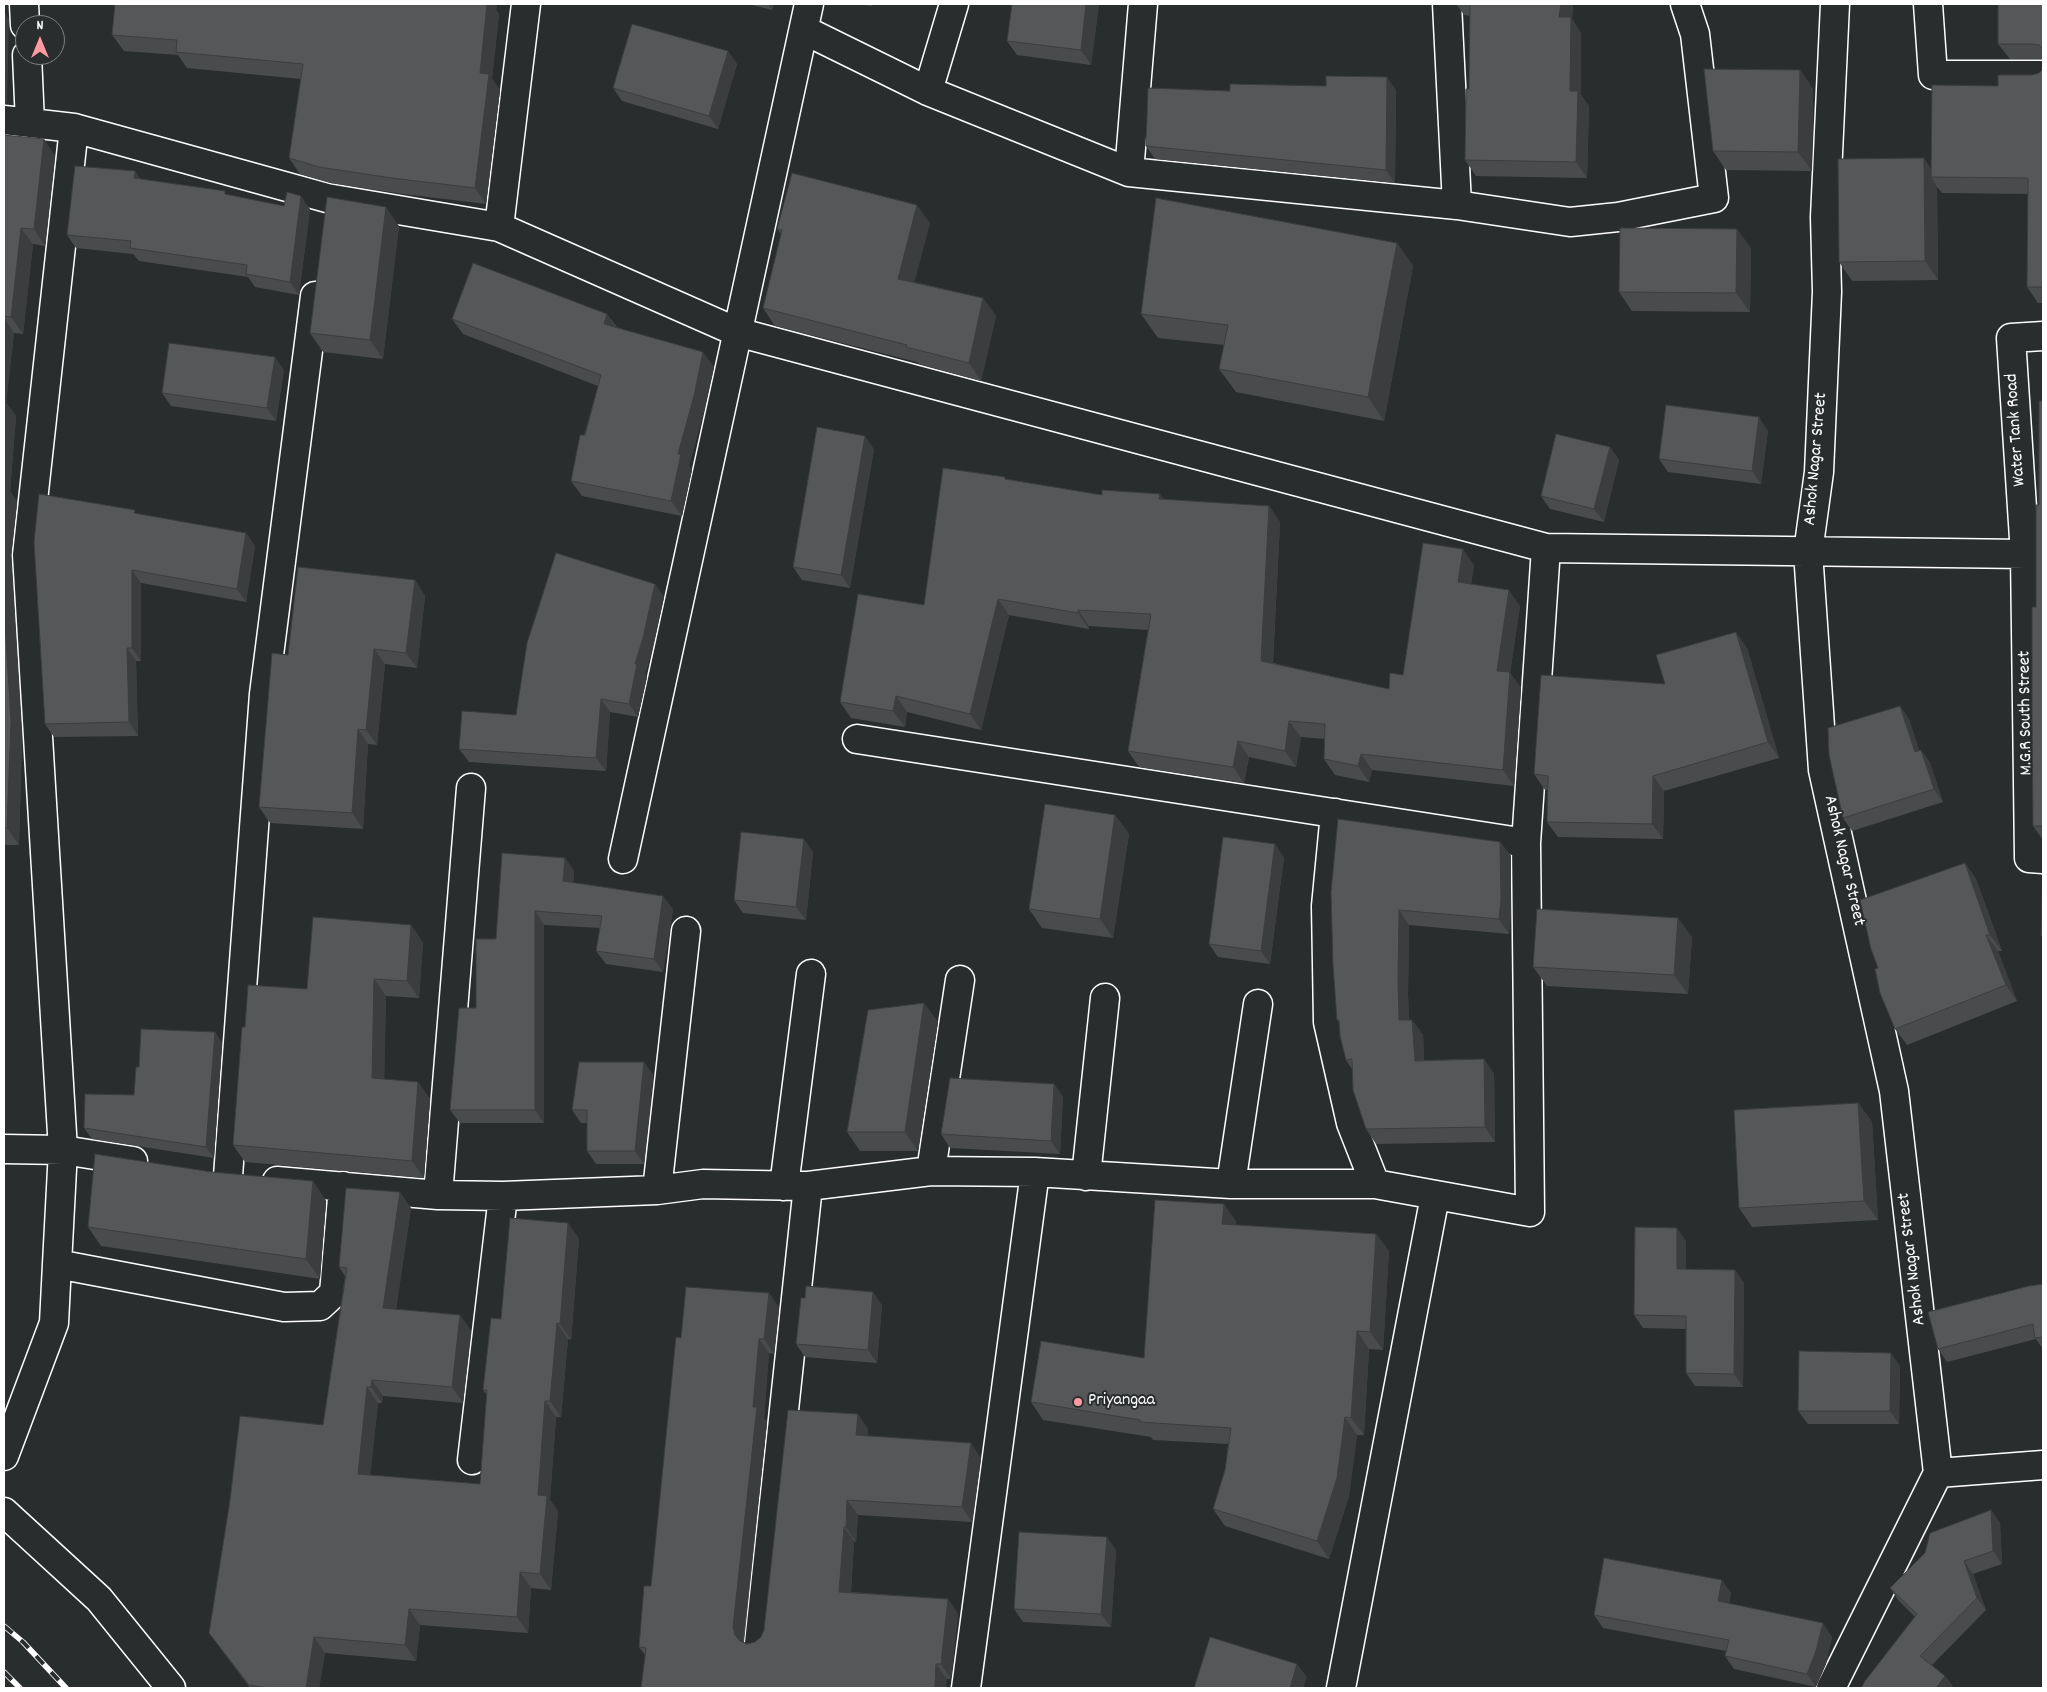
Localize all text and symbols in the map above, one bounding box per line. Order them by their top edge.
north arrow [15,15,65,65]
text: N [37,16,43,36]
street label: Water Tank Road [2002,373,2032,487]
street label: Ashok Nagar Street [1800,392,1834,526]
street label: M.G.R South Street [2015,650,2039,776]
street label: Ashok Nagar Street [1817,794,1869,928]
street label: Ashok Nagar Street [1894,1191,1932,1327]
place label: Priyangaa [1088,1391,1155,1413]
marker: Priyangaa [1072,1396,1084,1408]

